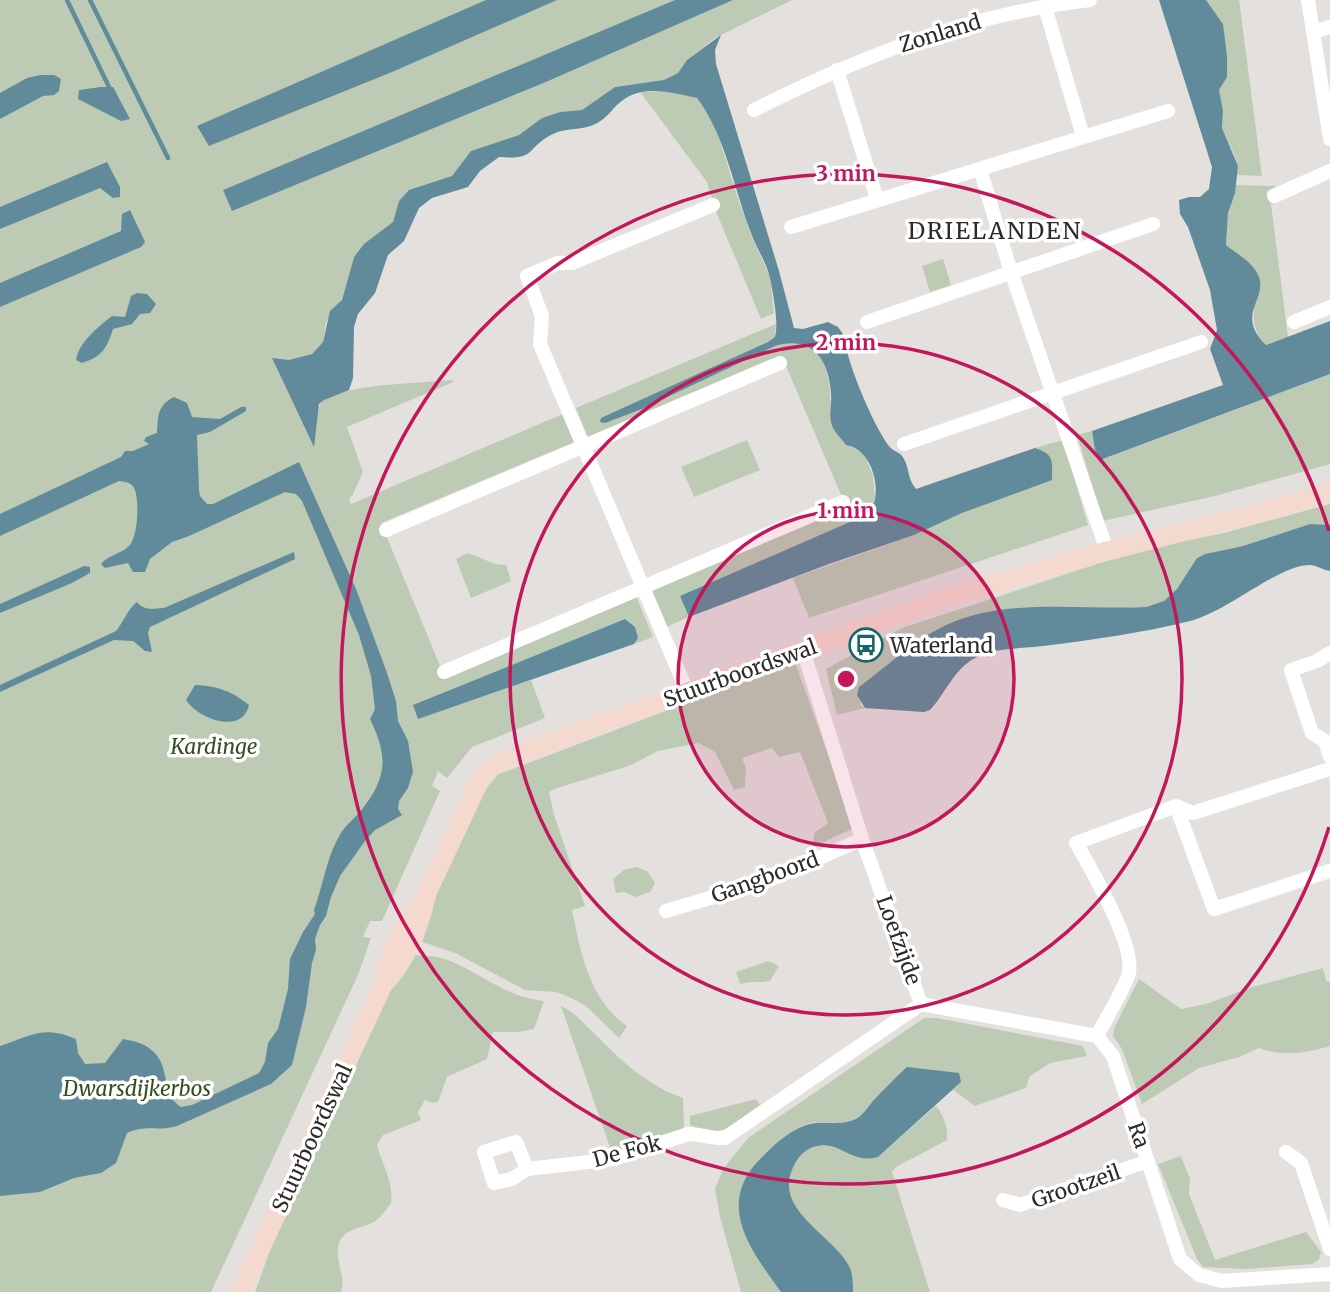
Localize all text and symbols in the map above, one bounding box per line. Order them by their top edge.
street label: Zonland [896,8,984,58]
text: 3 min [816,160,876,187]
district label: DRIELANDEN [908,216,1082,245]
text: 2 min [816,329,876,356]
text: 1 min [817,497,875,524]
bus stop icon: Waterland [847,626,885,664]
place label: Waterland [889,632,994,659]
street label: Stuurboordswal [660,633,821,713]
centre of rings [834,667,858,691]
park label: Kardinge [170,733,257,760]
street label: Gangboord [708,845,823,909]
street label: Loefzijde [870,892,928,988]
street label: Stuurboordswal [266,1059,358,1217]
park label: Dwarsdijkerbos [62,1075,211,1102]
street label: Ra [1122,1118,1156,1152]
street label: De Fok [590,1129,665,1173]
street label: Grootzeil [1028,1158,1125,1214]

